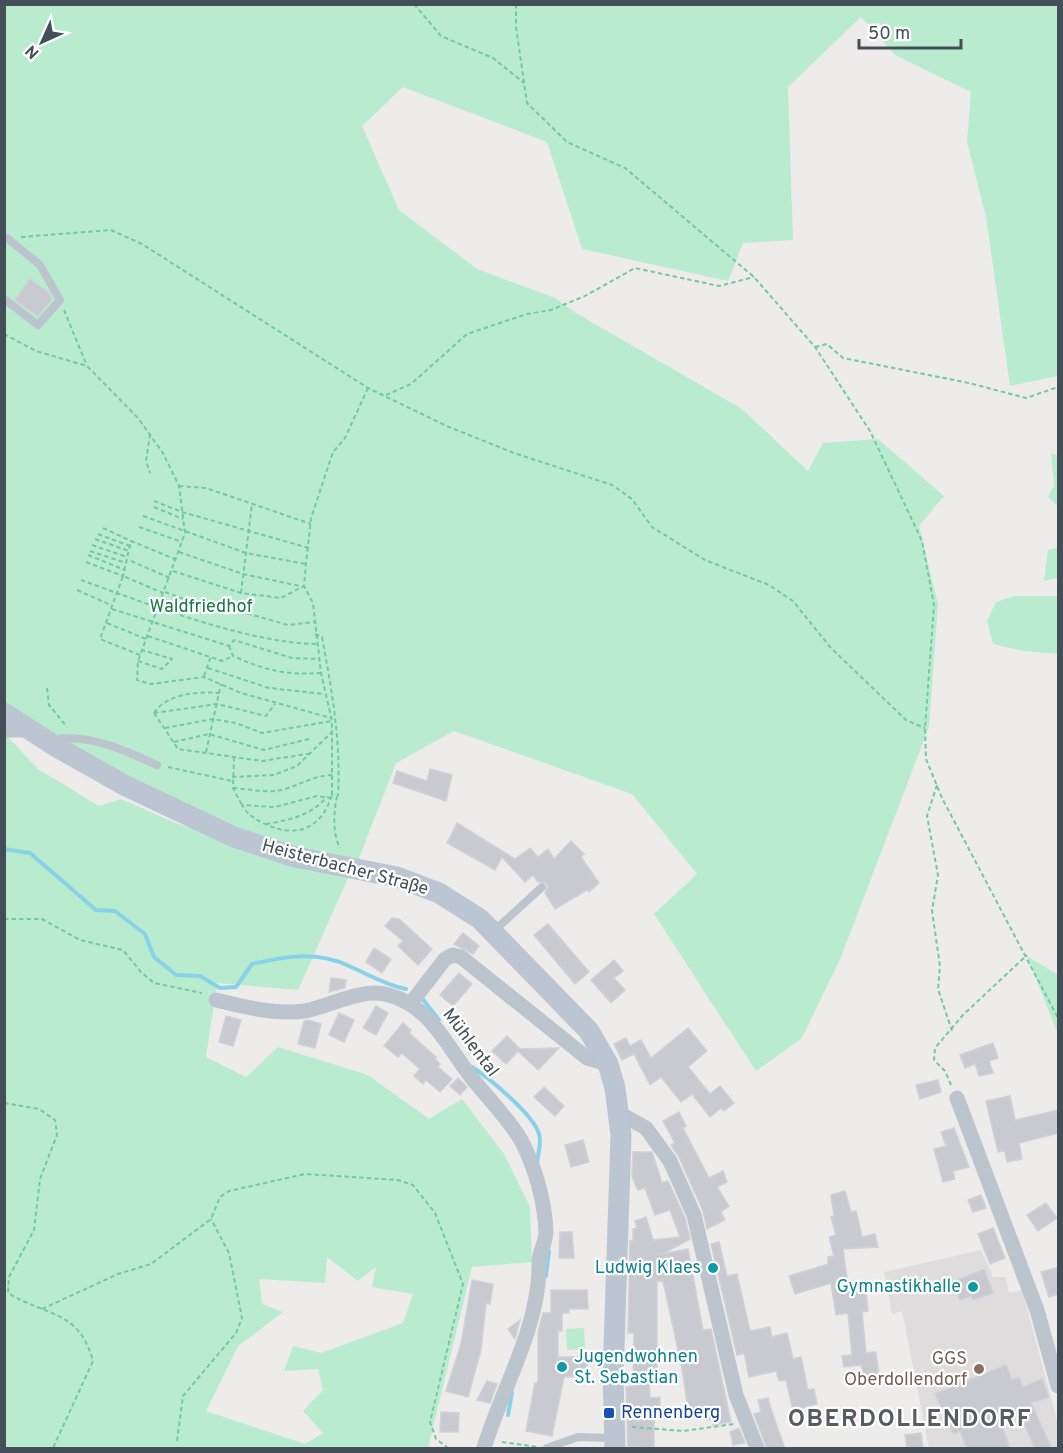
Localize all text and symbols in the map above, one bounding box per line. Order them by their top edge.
north arrow [12,12,72,72]
scale bar [859,12,961,50]
text: 50 m [868,23,910,46]
text: N [22,40,44,62]
park label: Waldfriedhof [150,596,252,619]
street label: Heisterbacher Straße [259,835,431,901]
street label: Mühlental [437,1004,503,1082]
place label: Ludwig Klaes [595,1257,701,1280]
marker: Ludwig Klaes [706,1261,720,1275]
place label: Gymnastikhalle [836,1276,961,1299]
marker: Gymnastikhalle [966,1280,980,1294]
place label: Jugendwohnen St. Sebastian [574,1346,698,1390]
place label: GGS Oberdollendorf [844,1348,967,1392]
marker: Jugendwohnen St. Sebastian [555,1360,569,1374]
marker: GGS Oberdollendorf [972,1362,986,1376]
place label: Rennenberg [621,1402,720,1425]
district label: OBERDOLLENDORF [788,1405,1032,1435]
marker: Rennenberg [602,1406,616,1420]

